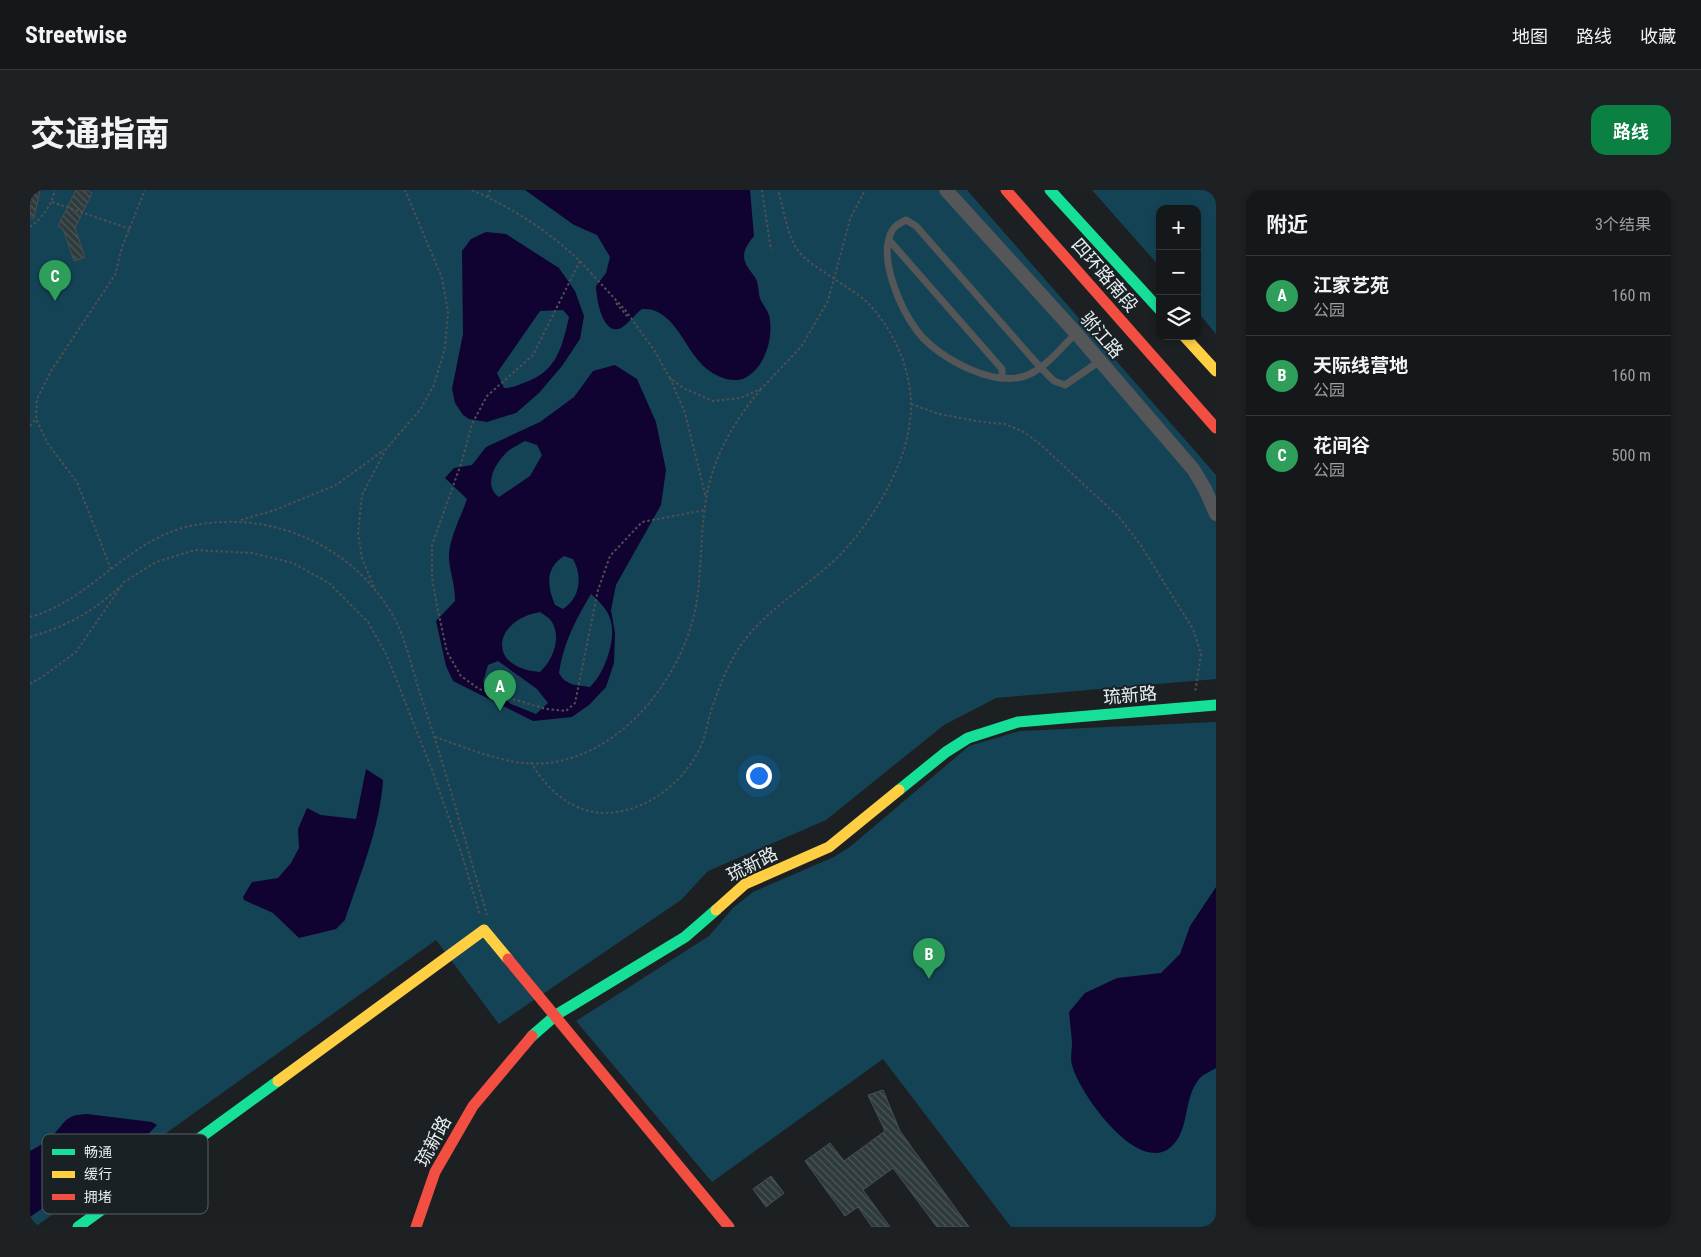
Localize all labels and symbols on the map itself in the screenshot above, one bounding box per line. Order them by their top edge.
street label: 四环路南段 [1068,234,1142,316]
pin: C [39,260,71,301]
street label: 驸江路 [1076,308,1128,362]
pin: A [484,670,516,711]
street label: 琉新路 [1102,682,1158,708]
your location [746,763,772,789]
street label: 琉新路 [723,842,781,886]
pin: B [913,938,945,979]
street label: 琉新路 [411,1112,455,1170]
legend [42,1134,208,1214]
text: 畅通 [84,1144,112,1160]
text: 缓行 [84,1166,112,1182]
text: 拥堵 [84,1189,112,1205]

